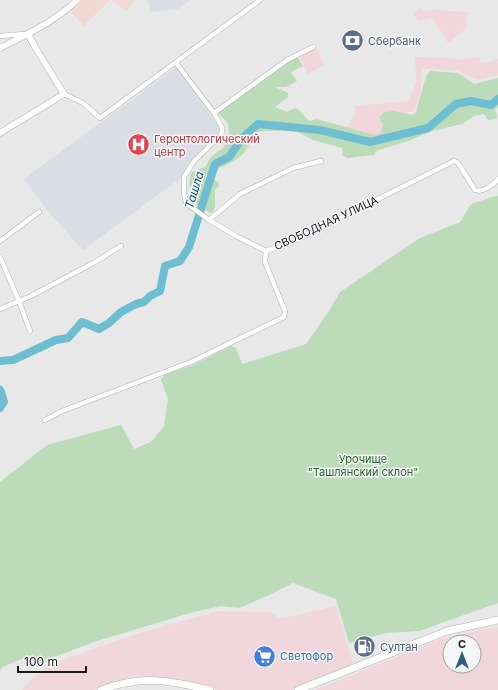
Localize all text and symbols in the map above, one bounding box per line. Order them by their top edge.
bank icon: Сбербанк [340,28,366,54]
place label: Сбербанк [368,34,421,48]
hospital icon: Геронтологический центр [125,132,151,158]
place label: Геронтологический центр [154,132,260,159]
water label: Ташла [181,169,207,211]
street label: СВОБОДНАЯ УЛИЦА [272,193,381,253]
park label: Урочище "Ташлянский склон" [308,452,418,479]
fuel station icon: Султан [351,634,377,660]
north arrow [442,634,482,674]
text: С [458,637,466,651]
place label: Султан [380,640,418,654]
supermarket icon: Светофор [252,643,278,669]
scale bar [18,648,86,674]
place label: Светофор [280,649,333,663]
text: 100 m [24,654,58,669]

